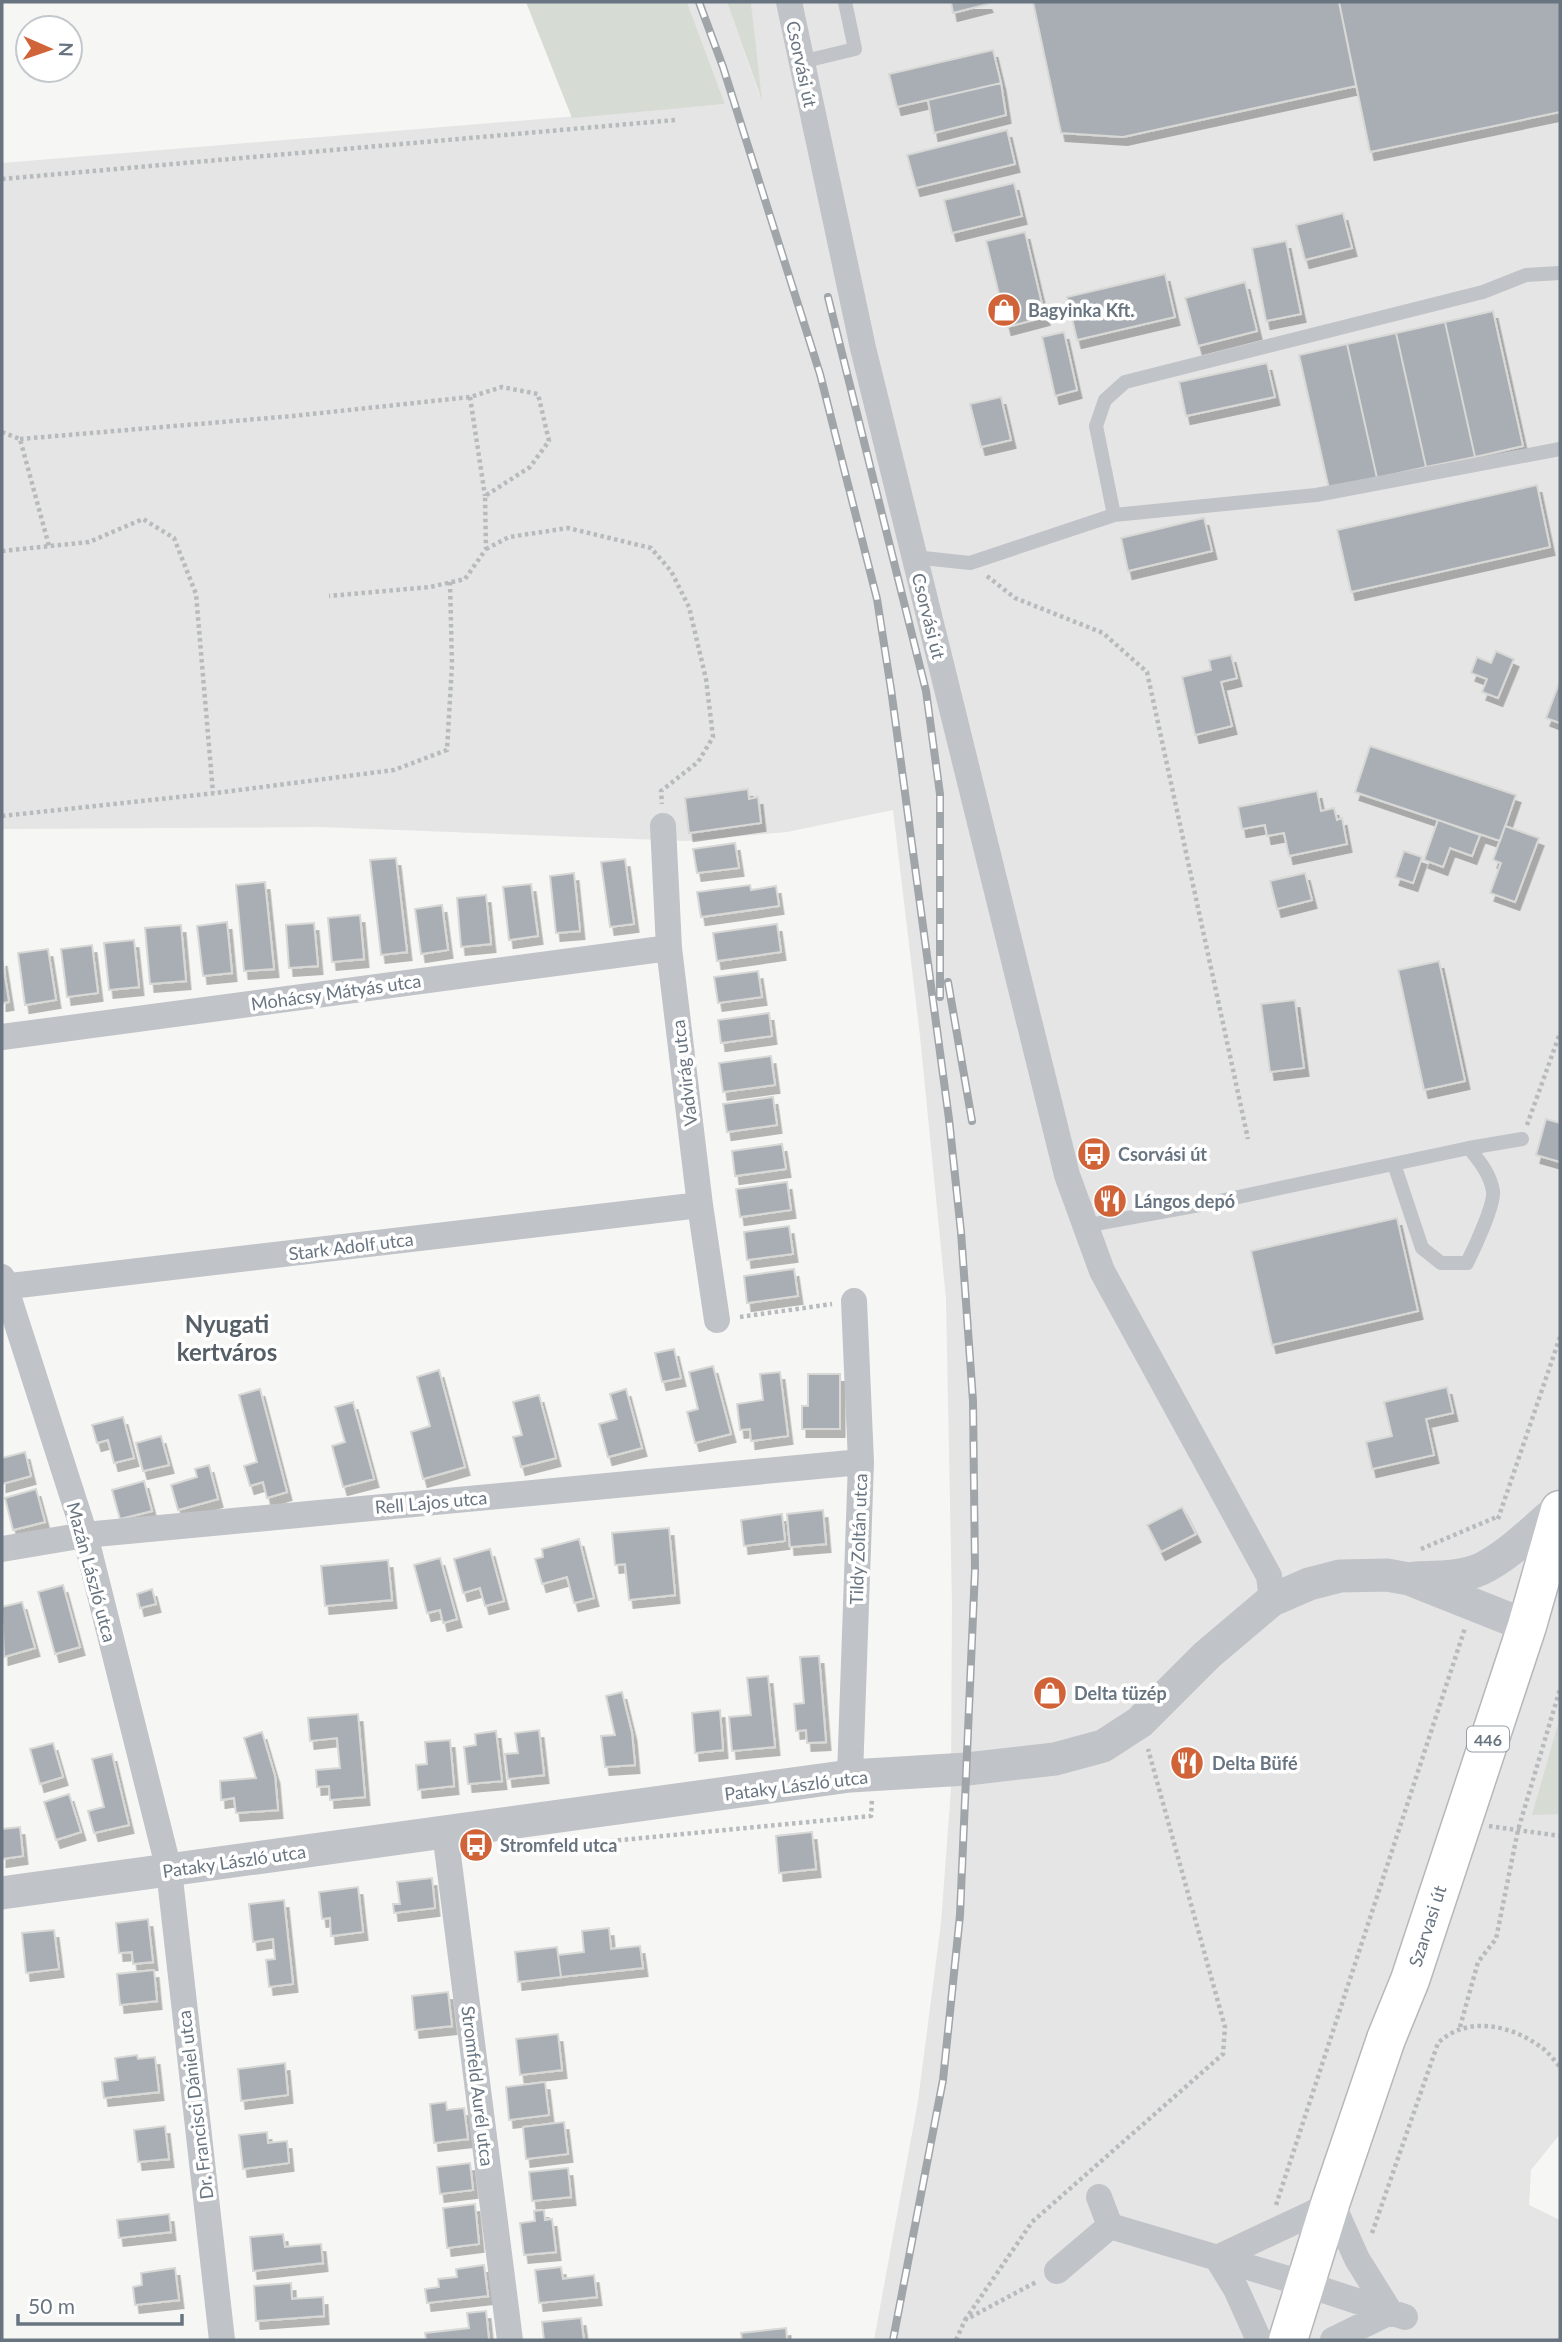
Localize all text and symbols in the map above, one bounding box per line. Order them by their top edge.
north arrow [14,14,84,84]
street label: Csorvási út [782,19,822,110]
text: N [55,42,78,57]
shop icon: Bagyinka Kft. [985,291,1023,329]
place label: Bagyinka Kft. [1028,299,1135,321]
street label: Csorvási út [908,571,950,662]
street label: Mohácsy Mátyás utca [250,969,422,1015]
street label: Vadvirág utca [667,1019,701,1127]
bus stop icon: Csorvási út [1075,1135,1113,1173]
place label: Csorvási út [1118,1143,1207,1165]
restaurant icon: Lángos depó [1091,1182,1129,1220]
place label: Lángos depó [1134,1190,1235,1212]
street label: Stark Adolf utca [287,1227,415,1265]
district label: Nyugati kertváros [177,1309,277,1366]
street label: Tildy Zoltán utca [845,1473,871,1605]
street label: Rell Lajos utca [374,1486,488,1518]
street label: Mazán László utca [63,1499,121,1645]
shop icon: Delta tüzép [1031,1674,1069,1712]
place label: Delta tüzép [1074,1682,1167,1704]
road number: 446 [1467,1726,1509,1751]
restaurant icon: Delta Büfé [1168,1744,1206,1782]
place label: Delta Büfé [1212,1752,1298,1774]
street label: Pataky László utca [723,1765,869,1805]
bus stop icon: Stromfeld utca [457,1826,495,1864]
place label: Stromfeld utca [500,1834,617,1856]
street label: Pataky László utca [161,1840,307,1882]
street label: Szarvasi út [1404,1882,1451,1970]
street label: Stromfeld Aurél utca [457,2005,499,2167]
street label: Dr. Francisci Dániel utca [172,2009,218,2201]
scale bar [18,2282,182,2326]
text: 50 m [28,2293,75,2318]

